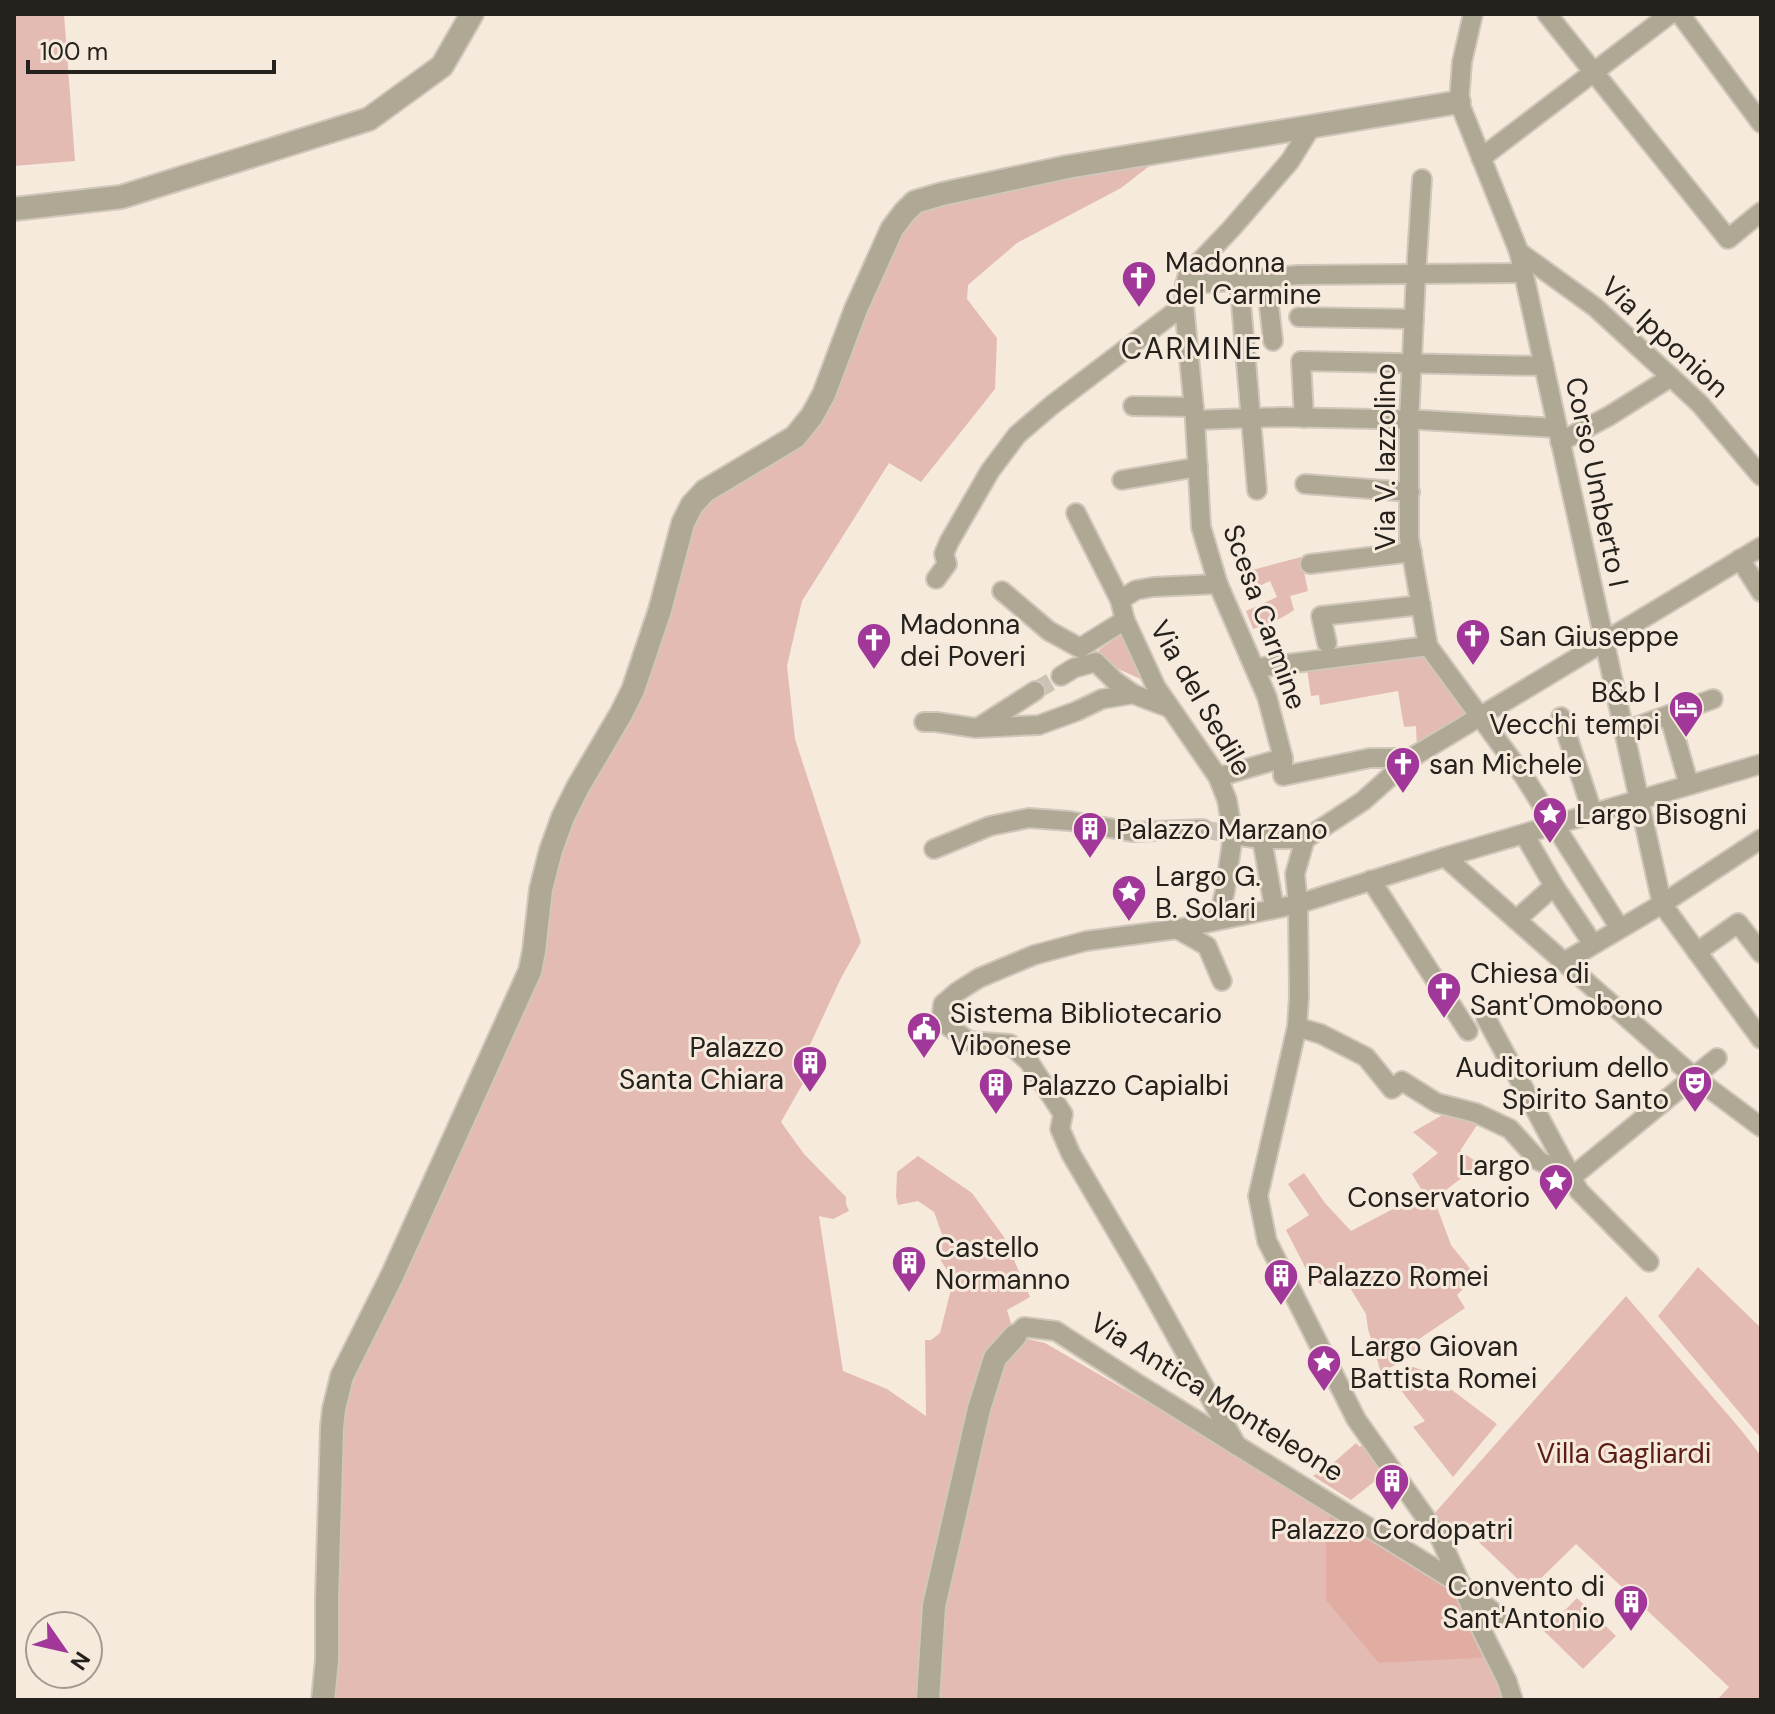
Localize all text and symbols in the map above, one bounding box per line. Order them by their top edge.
scale bar [28,24,274,74]
text: 100 m [40,36,108,67]
place label: Madonna del Carmine [1165,244,1321,313]
church icon: Madonna del Carmine [1120,259,1158,309]
street label: Via Ipponion [1593,268,1737,406]
district label: CARMINE [1121,329,1263,368]
street label: Via V. Iazzolino [1367,363,1404,551]
street label: Corso Umberto I [1557,374,1637,590]
street label: Scesa Carmine [1214,519,1316,715]
place label: Madonna dei Poveri [900,606,1026,675]
street label: Via del Sedile [1142,613,1260,783]
church icon: San Giuseppe [1454,617,1492,667]
place label: San Giuseppe [1499,618,1679,655]
church icon: Madonna dei Poveri [855,621,893,671]
place label: B&b I Vecchi tempi [1489,674,1660,743]
hotel icon: B&b I Vecchi tempi [1667,689,1705,739]
church icon: san Michele [1384,745,1422,795]
place label: san Michele [1429,746,1582,783]
place icon: Largo Bisogni [1531,795,1569,845]
place label: Largo Bisogni [1576,796,1747,833]
building icon: Palazzo Marzano [1071,810,1109,860]
place label: Palazzo Marzano [1116,811,1328,848]
place label: Largo G. B. Solari [1155,858,1261,927]
place icon: Largo G. B. Solari [1110,873,1148,923]
place label: Chiesa di Sant'Omobono [1470,955,1663,1024]
church icon: Chiesa di Sant'Omobono [1425,970,1463,1020]
place label: Sistema Bibliotecario Vibonese [950,995,1222,1064]
public building icon: Sistema Bibliotecario Vibonese [905,1010,943,1060]
place label: Palazzo Santa Chiara [619,1029,784,1098]
building icon: Palazzo Santa Chiara [791,1044,829,1094]
place label: Auditorium dello Spirito Santo [1455,1049,1669,1118]
theatre icon: Auditorium dello Spirito Santo [1676,1064,1714,1114]
building icon: Palazzo Capialbi [977,1066,1015,1116]
place label: Palazzo Capialbi [1022,1067,1229,1104]
place label: Largo Conservatorio [1347,1147,1530,1216]
place icon: Largo Conservatorio [1537,1162,1575,1212]
place label: Castello Normanno [935,1229,1070,1298]
building icon: Castello Normanno [890,1244,928,1294]
building icon: Palazzo Romei [1262,1257,1300,1307]
place label: Palazzo Romei [1307,1258,1489,1295]
street label: Via Antica Monteleone [1083,1304,1351,1490]
place label: Largo Giovan Battista Romei [1350,1328,1537,1397]
place icon: Largo Giovan Battista Romei [1305,1343,1343,1393]
park label: Villa Gagliardi [1536,1435,1712,1472]
building icon: Palazzo Cordopatri [1373,1462,1411,1512]
place label: Palazzo Cordopatri [1270,1511,1514,1548]
place label: Convento di Sant'Antonio [1442,1568,1605,1637]
building icon: Convento di Sant'Antonio [1612,1583,1650,1633]
north arrow [24,1610,104,1690]
text: N [64,1646,97,1676]

